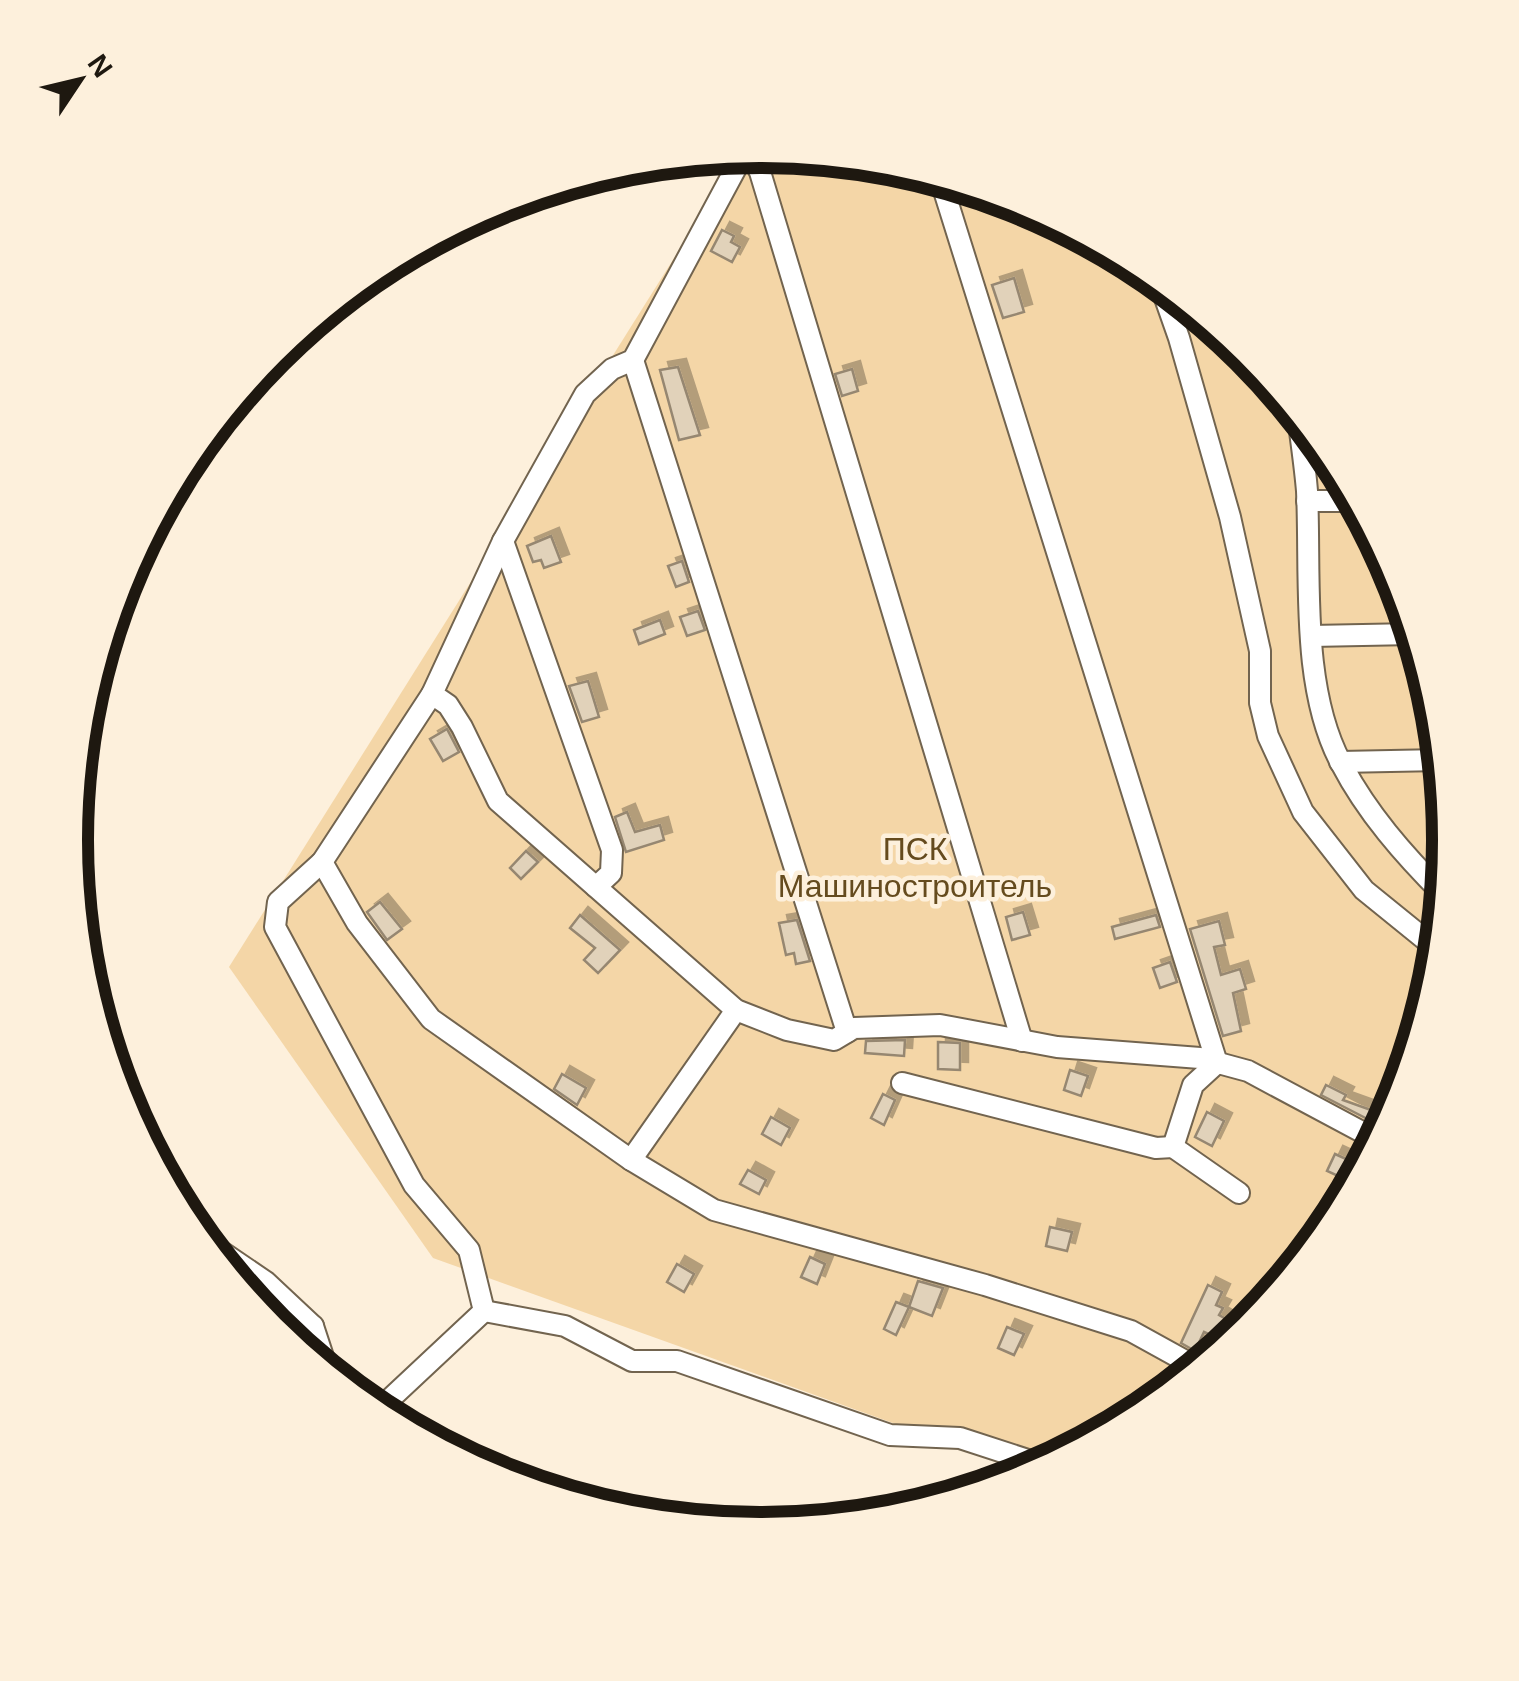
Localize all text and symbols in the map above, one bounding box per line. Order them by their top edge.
north arrow [30,30,130,130]
text: N [82,49,119,83]
park label: ПСК Машиностроитель [778,831,1052,904]

